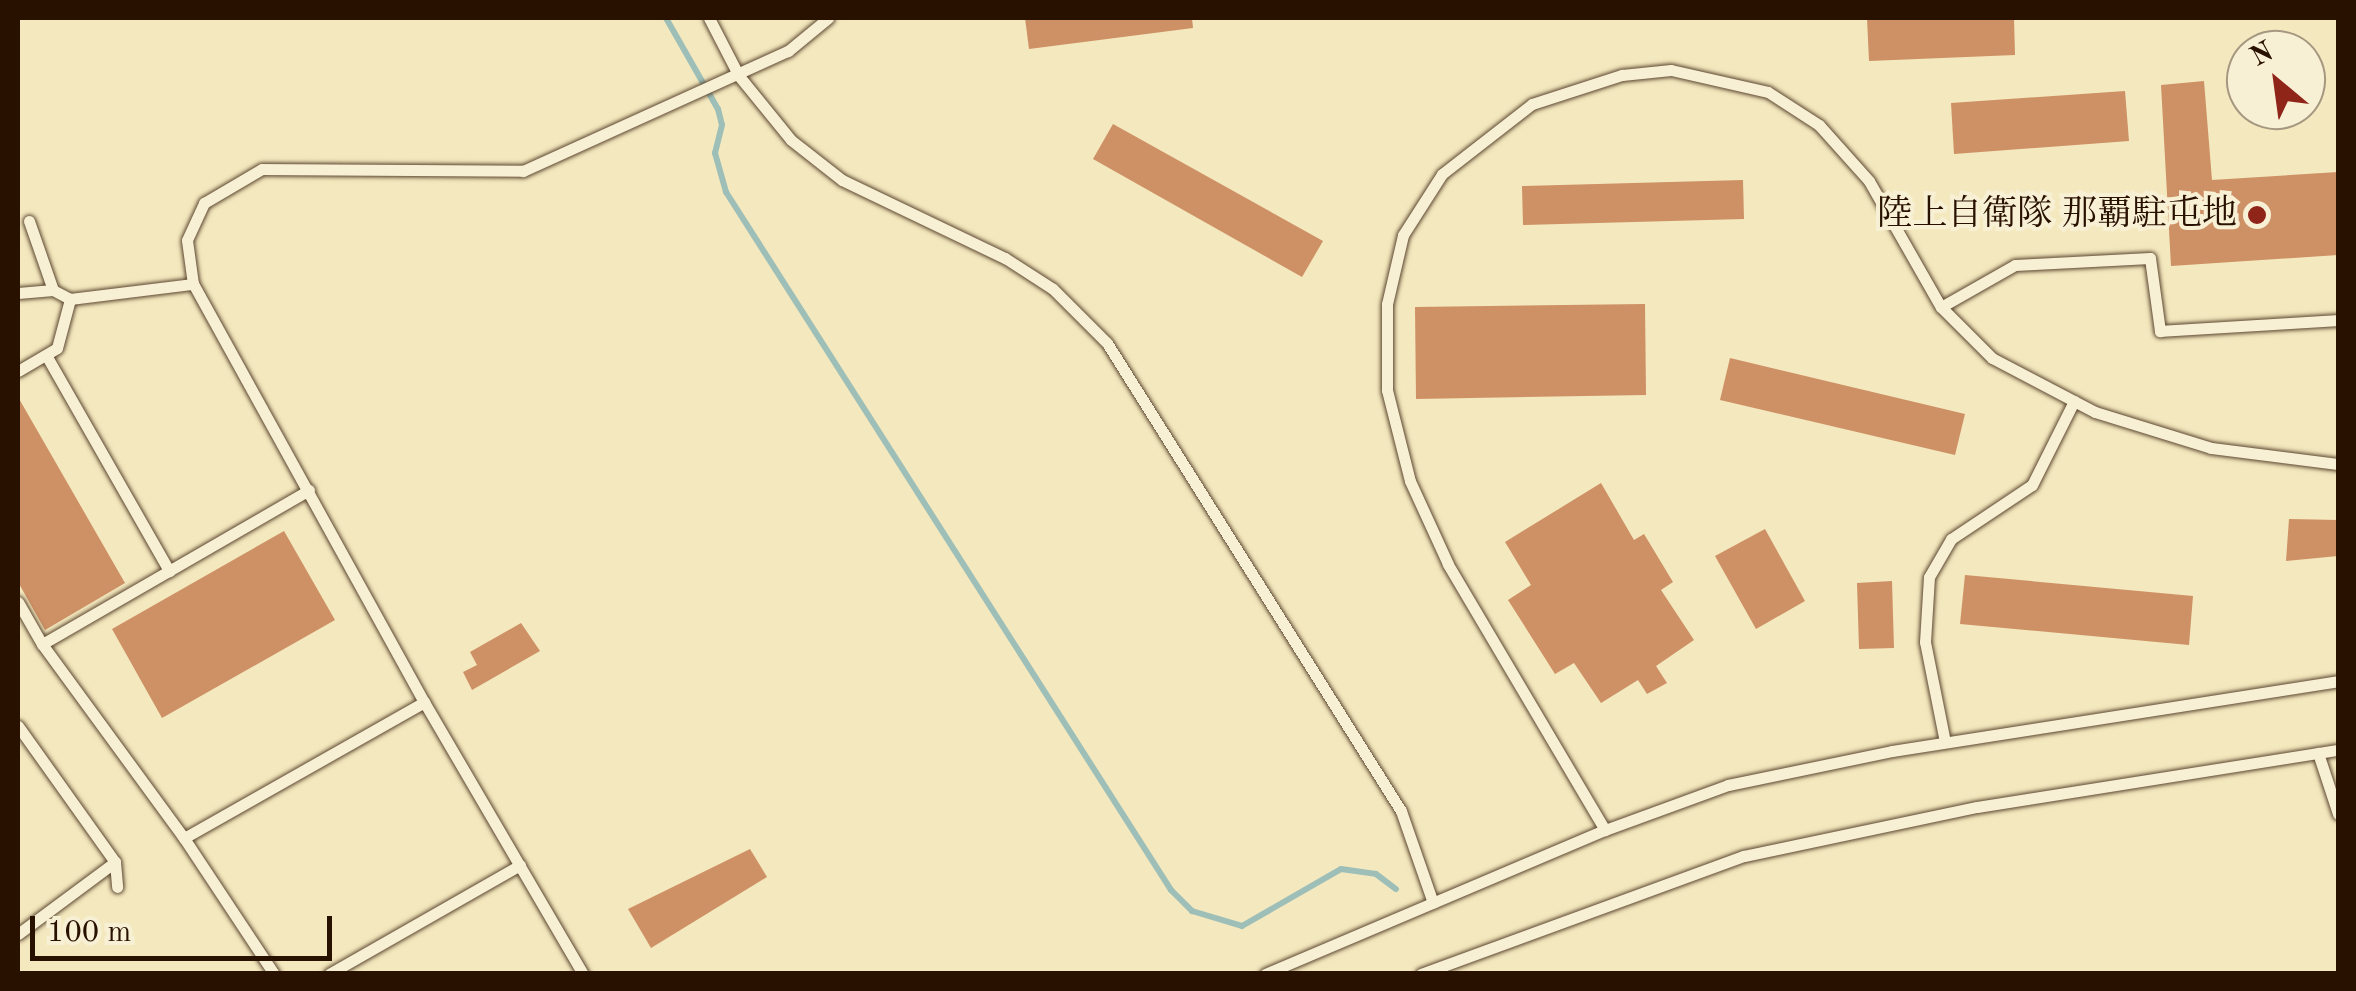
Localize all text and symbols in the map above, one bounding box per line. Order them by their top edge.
north arrow [2226,30,2326,130]
text: N [2246,38,2279,73]
place label: 陸上自衛隊 那覇駐屯地 [1877,194,2237,236]
marker: 陸上自衛隊 那覇駐屯地 [2246,204,2268,226]
scale bar [35,896,338,958]
text: 100 m [47,918,131,948]

